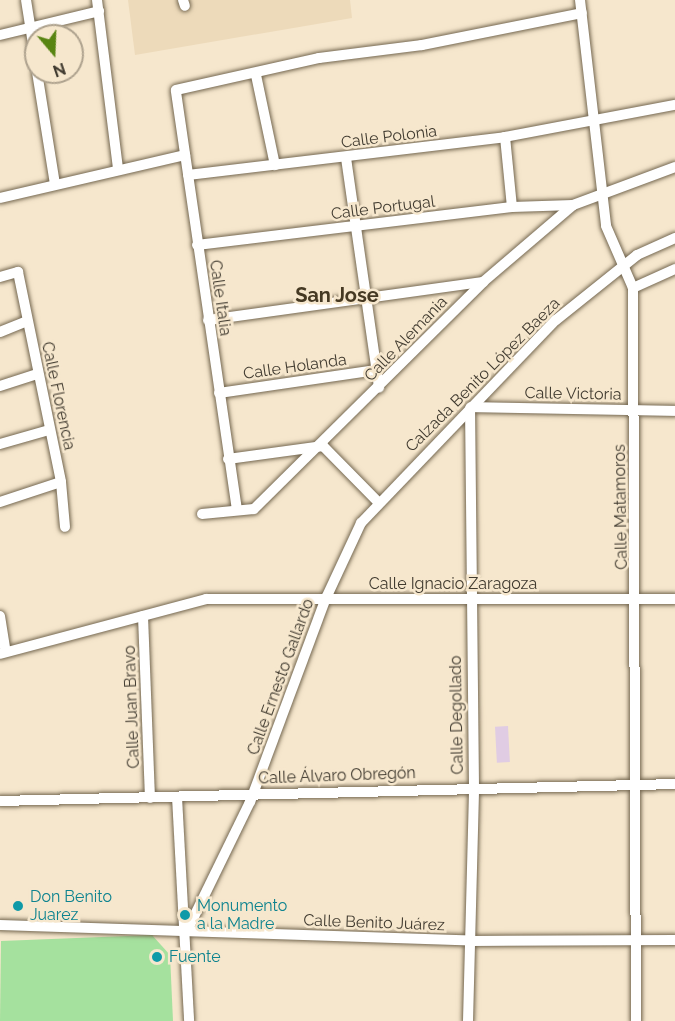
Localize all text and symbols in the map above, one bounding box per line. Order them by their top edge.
north arrow [24,24,84,84]
text: N [51,59,68,81]
street label: Calle Polonia [340,122,438,152]
street label: Calle Portugal [330,192,436,224]
street label: Calle Italia [205,259,235,337]
district label: San Jose [295,283,379,307]
street label: Calle Alemania [360,292,452,386]
street label: Calzada Benito López Baeza [402,294,564,456]
street label: Calle Florencia [37,340,79,452]
street label: Calle Holanda [242,350,348,384]
street label: Calle Victoria [524,384,622,404]
street label: Calle Matamoros [610,444,632,570]
street label: Calle Ignacio Zaragoza [369,574,537,594]
street label: Calle Ernesto Gallardo [244,596,318,758]
street label: Calle Juan Bravo [120,645,144,769]
street label: Calle Degollado [446,655,468,775]
street label: Calle Álvaro Obregón [258,764,416,788]
place label: Don Benito Juarez [30,887,112,925]
place label: Monumento a la Madre [197,896,287,934]
marker: Don Benito Juarez [11,899,25,913]
marker: Monumento a la Madre [178,908,192,922]
street label: Calle Benito Juárez [303,911,445,935]
place label: Fuente [169,947,221,967]
marker: Fuente [150,950,164,964]

